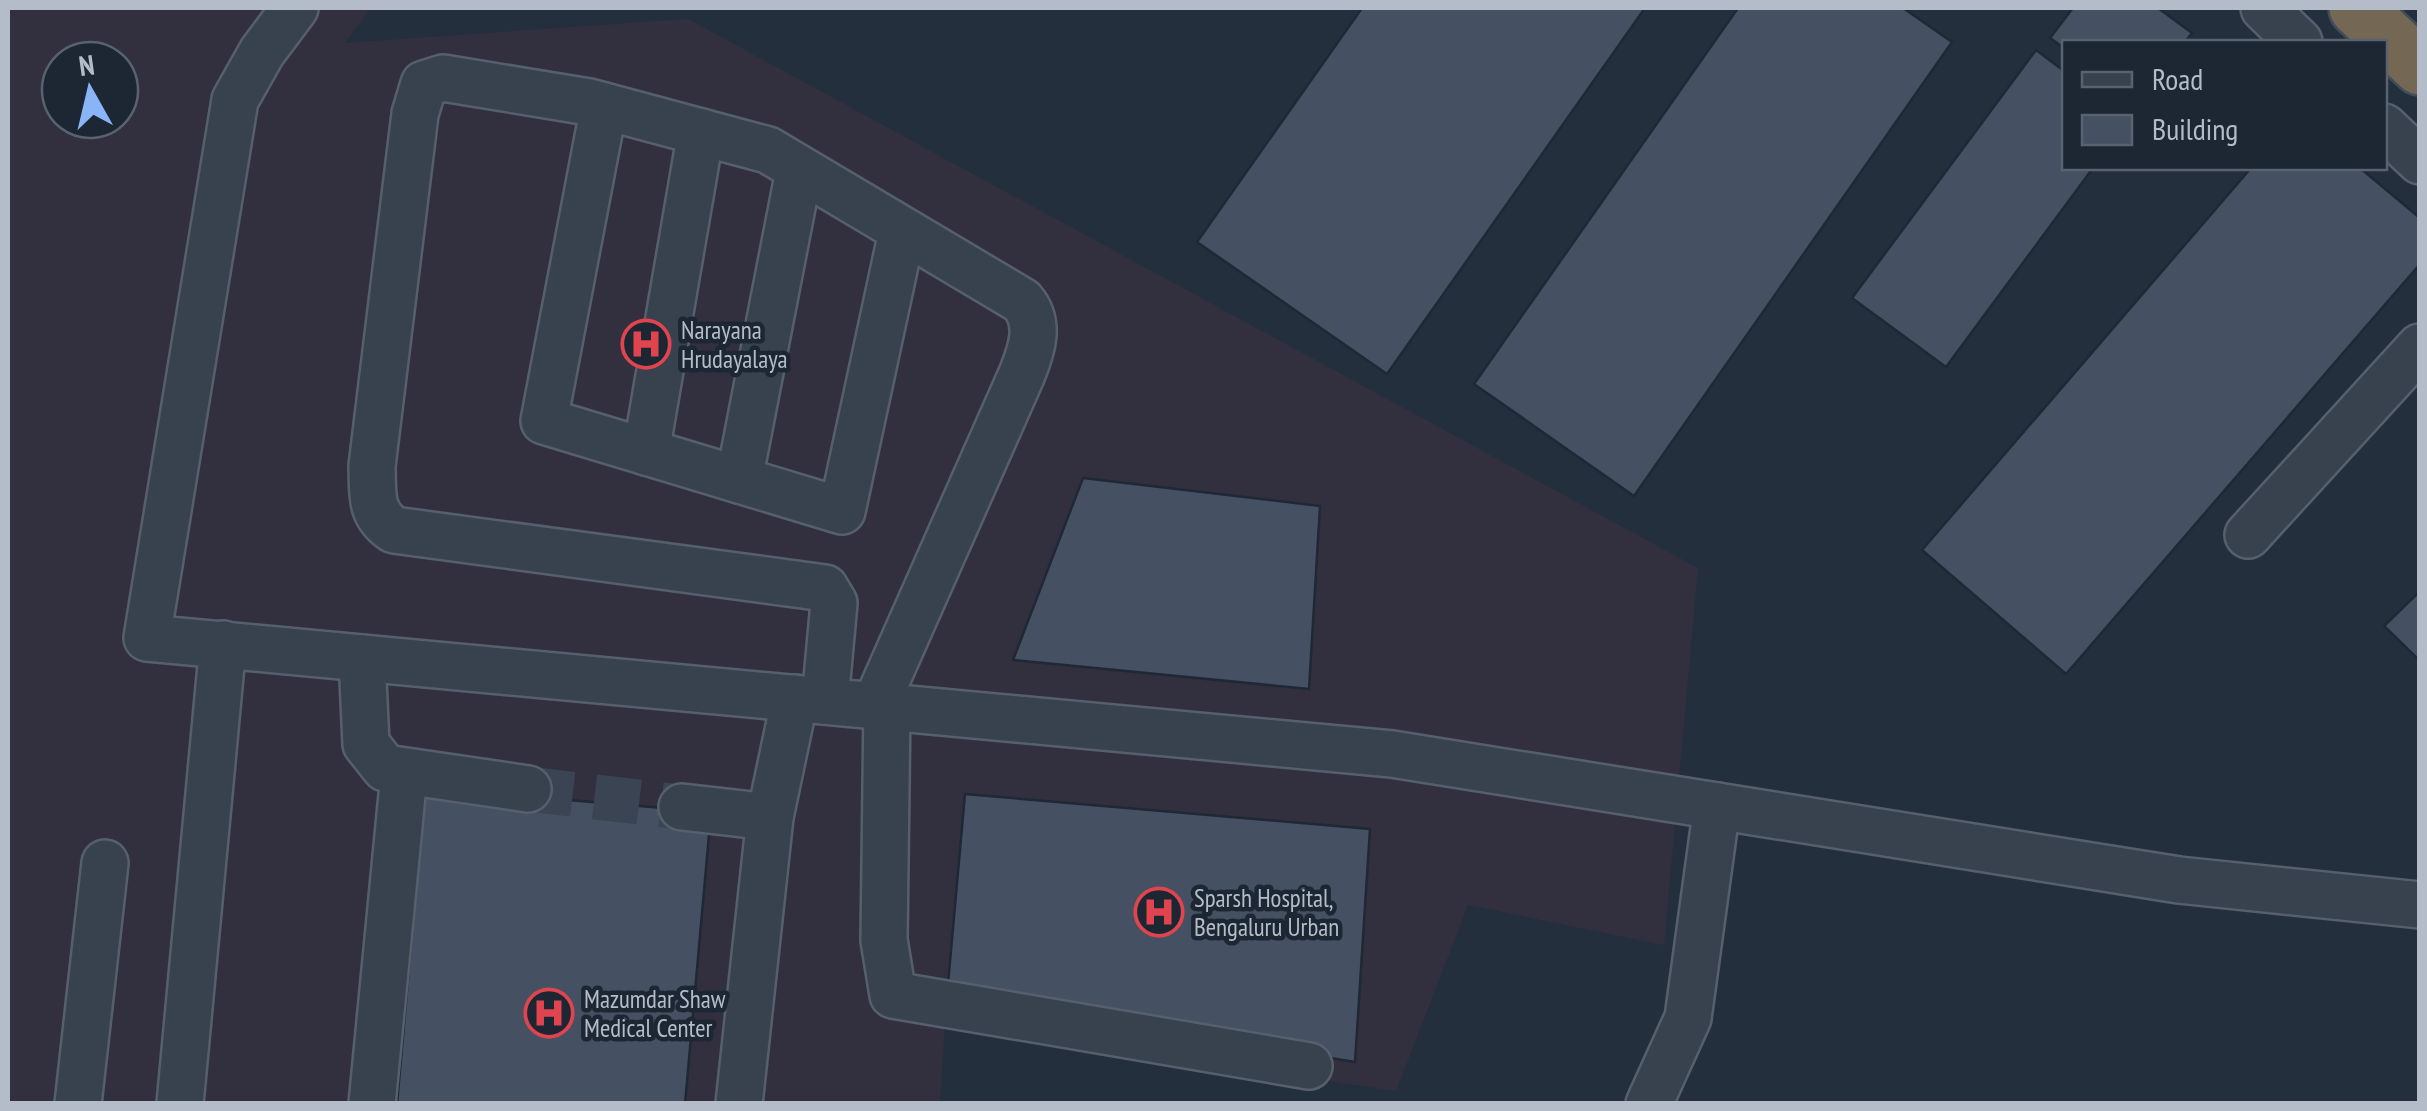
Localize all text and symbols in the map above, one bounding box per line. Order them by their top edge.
north arrow [40,40,140,140]
legend [2062,40,2387,170]
text: N [76,45,97,84]
text: Road [2152,59,2203,98]
text: Building [2152,109,2238,148]
place label: Narayana Hrudayalaya [681,314,788,375]
hospital icon: Narayana Hrudayalaya [620,318,672,370]
place label: Sparsh Hospital, Bengaluru Urban [1194,882,1339,943]
hospital icon: Sparsh Hospital, Bengaluru Urban [1133,886,1185,938]
place label: Mazumdar Shaw Medical Center [584,983,726,1044]
hospital icon: Mazumdar Shaw Medical Center [523,987,575,1039]

